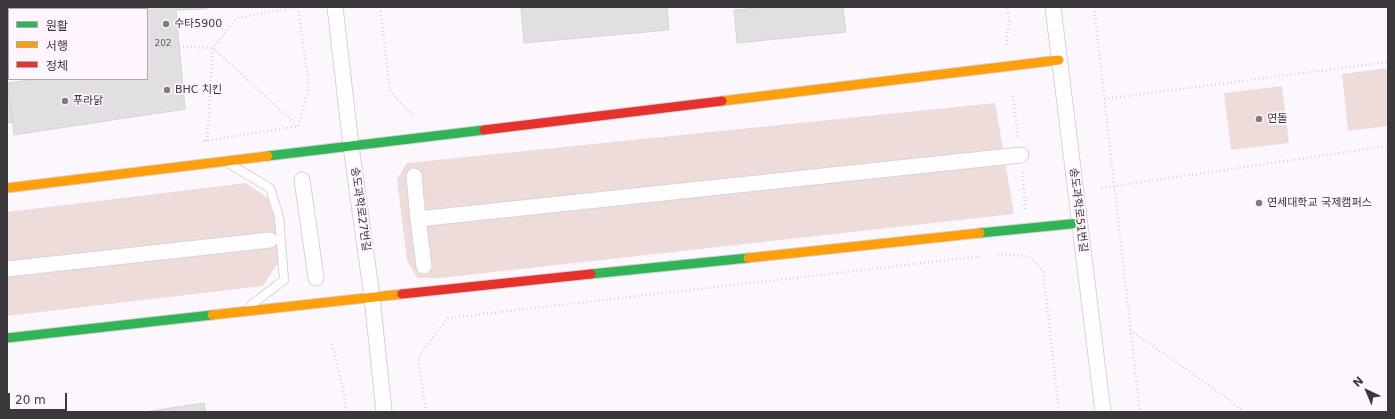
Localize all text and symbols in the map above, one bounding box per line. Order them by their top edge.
legend [8,8,148,80]
place label: 수타5900 [174,17,222,31]
text: 원활 [46,19,68,33]
marker: 수타5900 [161,19,171,29]
text: 서행 [46,39,68,53]
house number: 202 [154,39,172,49]
text: 정체 [46,59,68,73]
place label: BHC 치킨 [175,83,222,97]
marker: BHC 치킨 [162,85,172,95]
place label: 푸라닭 [73,94,103,108]
marker: 푸라닭 [60,96,70,106]
place label: 연돌 [1267,112,1287,126]
marker: 연돌 [1254,114,1264,124]
street label: 송도과학로27번길 [348,166,372,252]
street label: 송도과학로51번길 [1066,167,1090,253]
place label: 연세대학교 국제캠퍼스 [1267,196,1372,210]
marker: 연세대학교 국제캠퍼스 [1254,198,1264,208]
north arrow [1347,371,1387,411]
text: N [1350,374,1366,390]
scale bar [10,385,69,411]
text: 20 m [15,393,46,407]

